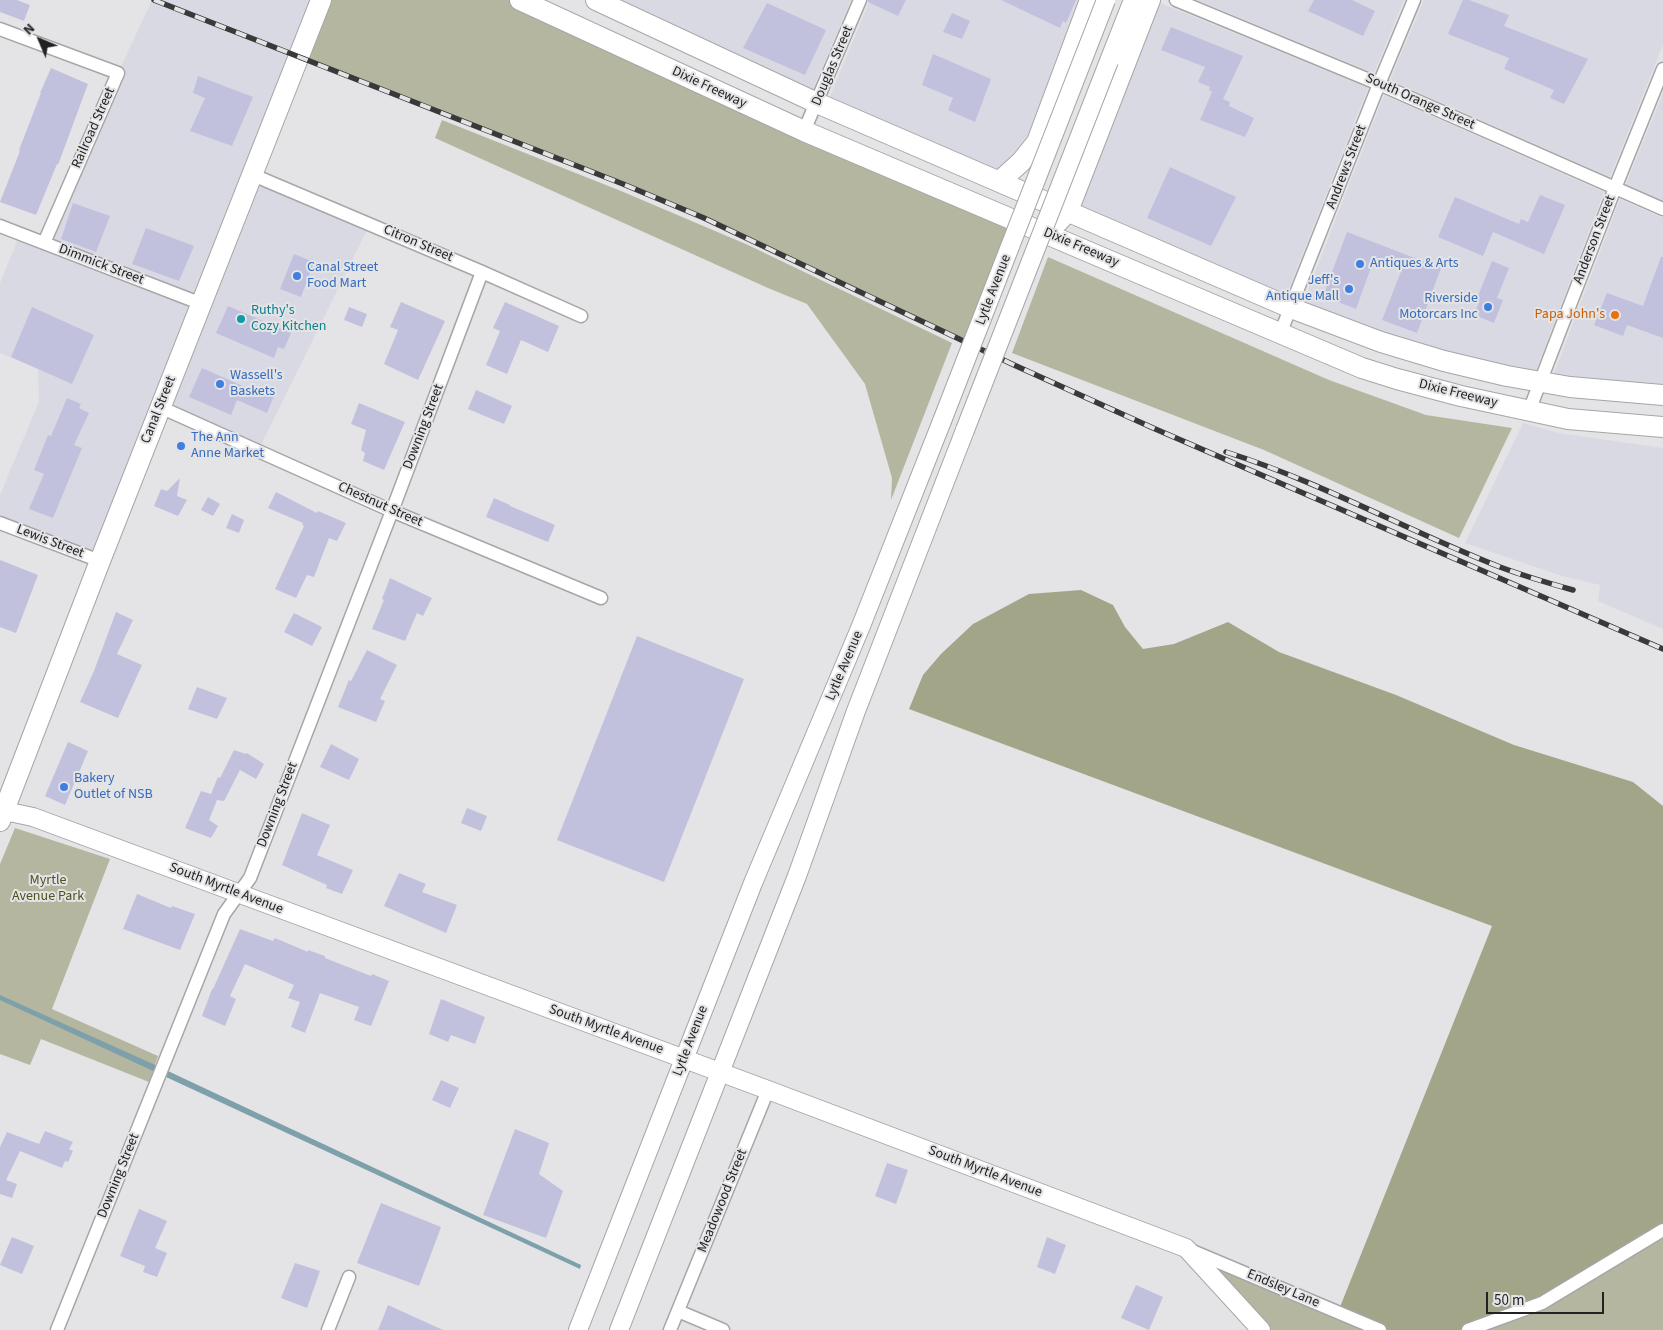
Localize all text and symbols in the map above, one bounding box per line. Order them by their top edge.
north arrow [15,15,65,65]
text: N [19,19,40,40]
street label: Douglas Street [809,23,857,109]
street label: Dixie Freeway [669,63,749,113]
street label: South Orange Street [1363,70,1477,134]
street label: Railroad Street [69,85,119,171]
street label: Andrews Street [1323,123,1371,211]
street label: Anderson Street [1570,193,1620,287]
street label: Citron Street [381,222,455,266]
street label: Dixie Freeway [1041,225,1121,271]
street label: Dimmick Street [56,241,146,289]
street label: Lytle Avenue [973,252,1015,328]
place label: Antiques & Arts [1370,256,1459,272]
marker: Antiques & Arts [1354,258,1366,270]
place label: Canal Street Food Mart [307,260,378,292]
marker: Canal Street Food Mart [291,270,303,282]
place label: Jeff's Antique Mall [1266,273,1339,306]
marker: Jeff's Antique Mall [1343,283,1355,295]
place label: Riverside Motorcars Inc [1399,291,1478,324]
marker: Riverside Motorcars Inc [1482,301,1494,313]
place label: Ruthy's Cozy Kitchen [251,303,326,336]
place label: Papa John's [1535,307,1605,323]
marker: Papa John's [1609,309,1621,321]
marker: Ruthy's Cozy Kitchen [235,313,247,325]
place label: Wassell's Baskets [230,368,283,401]
street label: Canal Street [138,374,180,446]
street label: Dixie Freeway [1417,376,1499,412]
marker: Wassell's Baskets [214,378,226,390]
street label: Downing Street [400,382,448,472]
place label: The Ann Anne Market [191,430,264,462]
marker: The Ann Anne Market [175,440,187,452]
street label: Chestnut Street [335,479,425,531]
street label: Lewis Street [14,521,86,563]
street label: Lytle Avenue [823,629,867,703]
street label: Downing Street [254,760,302,850]
place label: Bakery Outlet of NSB [74,771,153,804]
marker: Bakery Outlet of NSB [58,781,70,793]
street label: South Myrtle Avenue [167,860,285,918]
park label: Myrtle Avenue Park [12,873,84,906]
street label: South Myrtle Avenue [546,1001,666,1059]
street label: Lytle Avenue [670,1003,712,1079]
street label: Downing Street [94,1131,144,1221]
street label: South Myrtle Avenue [926,1143,1044,1201]
street label: Meadowood Street [695,1147,751,1255]
street label: Endsley Lane [1244,1266,1322,1312]
scale bar [1488,1282,1606,1314]
text: 50 m [1494,1290,1524,1311]

